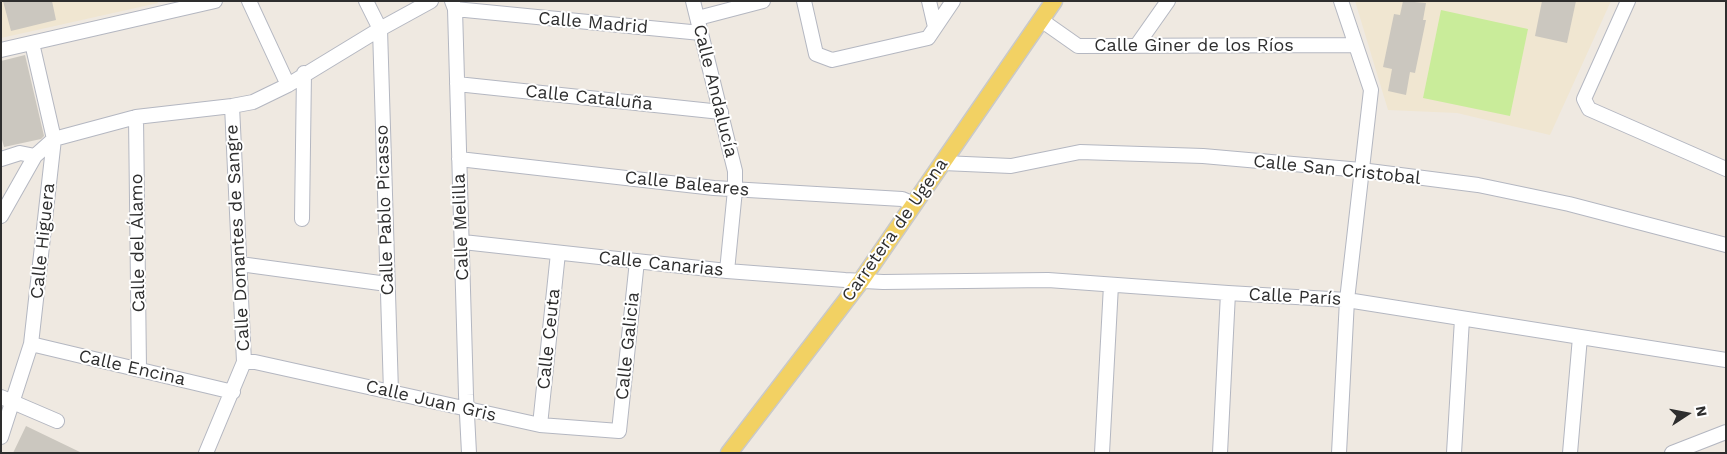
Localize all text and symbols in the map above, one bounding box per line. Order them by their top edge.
street label: Calle Madrid [537,7,649,39]
street label: Calle Andalucía [688,22,742,160]
street label: Calle Giner de los Ríos [1094,35,1294,57]
street label: Calle Cataluña [524,81,654,115]
street label: Calle Donantes de Sangre [221,124,255,352]
street label: Calle Pablo Picasso [371,124,399,296]
street label: Calle San Cristobal [1252,150,1422,190]
street label: Carretera de Ugena [837,154,953,306]
street label: Calle Baleares [624,167,750,201]
street label: Calle del Álamo [126,173,150,313]
street label: Calle Melilla [448,173,474,281]
street label: Calle Higuera [26,182,60,300]
street label: Calle Canarias [597,247,725,281]
street label: Calle París [1248,284,1342,310]
street label: Calle Ceuta [533,287,565,391]
street label: Calle Galicia [612,291,644,401]
street label: Calle Encina [77,345,187,391]
street label: Calle Juan Gris [364,375,498,427]
north arrow [1662,389,1712,439]
text: N [1693,405,1711,418]

